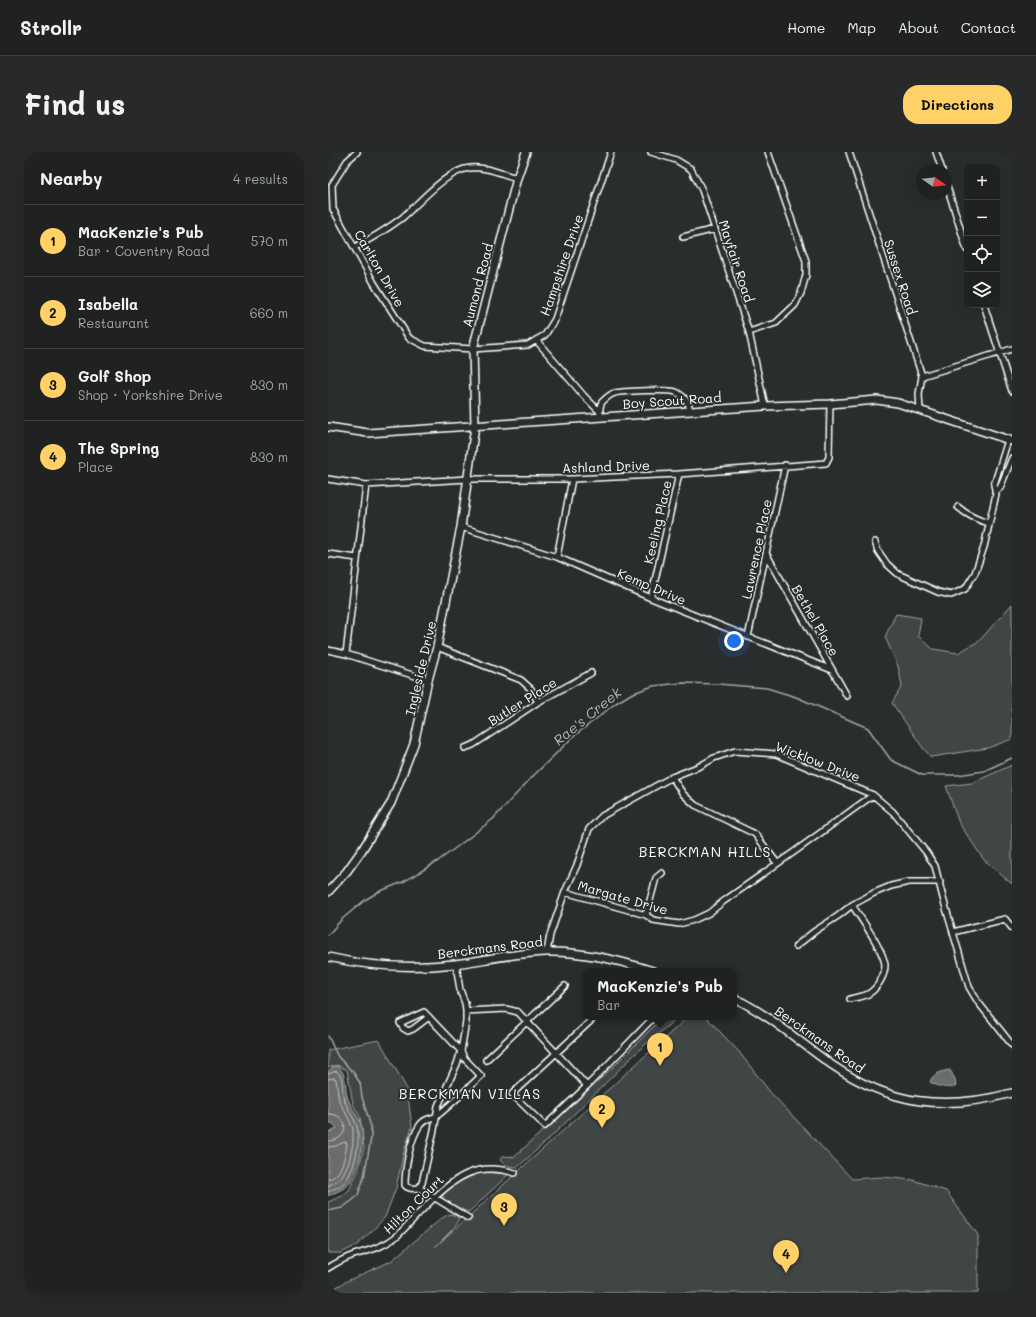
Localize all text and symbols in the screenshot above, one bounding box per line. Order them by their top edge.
text: Strollr [20,15,82,40]
text: Home [787,18,825,37]
text: Map [847,18,876,37]
text: About [898,18,939,37]
text: Contact [961,18,1016,37]
button: Directions [903,85,1012,124]
text: Find us [24,86,125,122]
north arrow [916,164,952,200]
map controls [964,164,1000,308]
button: + [964,164,1000,200]
text: Nearby [40,167,102,189]
text: 4 results [233,170,288,187]
button: − [964,200,1000,236]
street label: Hampshire Drive [536,212,586,318]
street label: Mayfair Road [716,218,758,304]
text: MacKenzie's Pub [78,222,204,242]
street label: Carlton Drive [351,226,409,310]
text: 1 [50,232,56,249]
text: 570 m [251,232,288,249]
button: locate [964,236,1000,272]
street label: Sussex Road [881,237,921,317]
street label: Aumond Road [458,241,496,329]
text: Bar · Coventry Road [78,242,209,259]
button: layers [964,272,1000,308]
text: Isabella [78,294,138,314]
text: 2 [49,304,57,321]
text: 660 m [250,304,288,321]
text: Restaurant [78,314,149,331]
text: Golf Shop [78,366,151,386]
text: 3 [49,376,57,393]
text: 830 m [250,376,288,393]
text: Shop · Yorkshire Drive [78,386,223,403]
street label: Boy Scout Road [622,388,722,412]
text: The Spring [78,438,159,458]
text: 4 [49,448,57,465]
text: 830 m [250,448,288,465]
street label: Ashland Drive [562,456,650,476]
text: Place [78,458,113,475]
street label: Keeling Place [639,479,675,565]
street label: Lawrence Place [737,498,775,600]
street label: Kemp Drive [615,564,689,608]
street label: Bethel Place [789,581,843,659]
street label: Ingleside Drive [401,619,439,717]
your location [724,631,744,651]
street label: Butler Place [484,673,560,729]
water label: Rae's Creek [549,682,625,749]
street label: Wicklow Drive [773,737,863,785]
district label: BERCKMAN HILLS [639,842,771,861]
street label: Margate Drive [576,876,670,918]
street label: Berckmans Road [436,932,544,962]
popup [583,968,737,1020]
text: MacKenzie's Pub [597,976,723,996]
text: Bar [597,996,620,1013]
street label: Berckmans Road [772,1002,868,1076]
pin: 1 [647,1033,673,1066]
district label: BERCKMAN VILLAS [399,1084,541,1103]
pin: 2 [589,1095,615,1128]
street label: Hilton Court [379,1171,447,1237]
pin: 3 [491,1193,517,1226]
pin: 4 [773,1240,799,1273]

